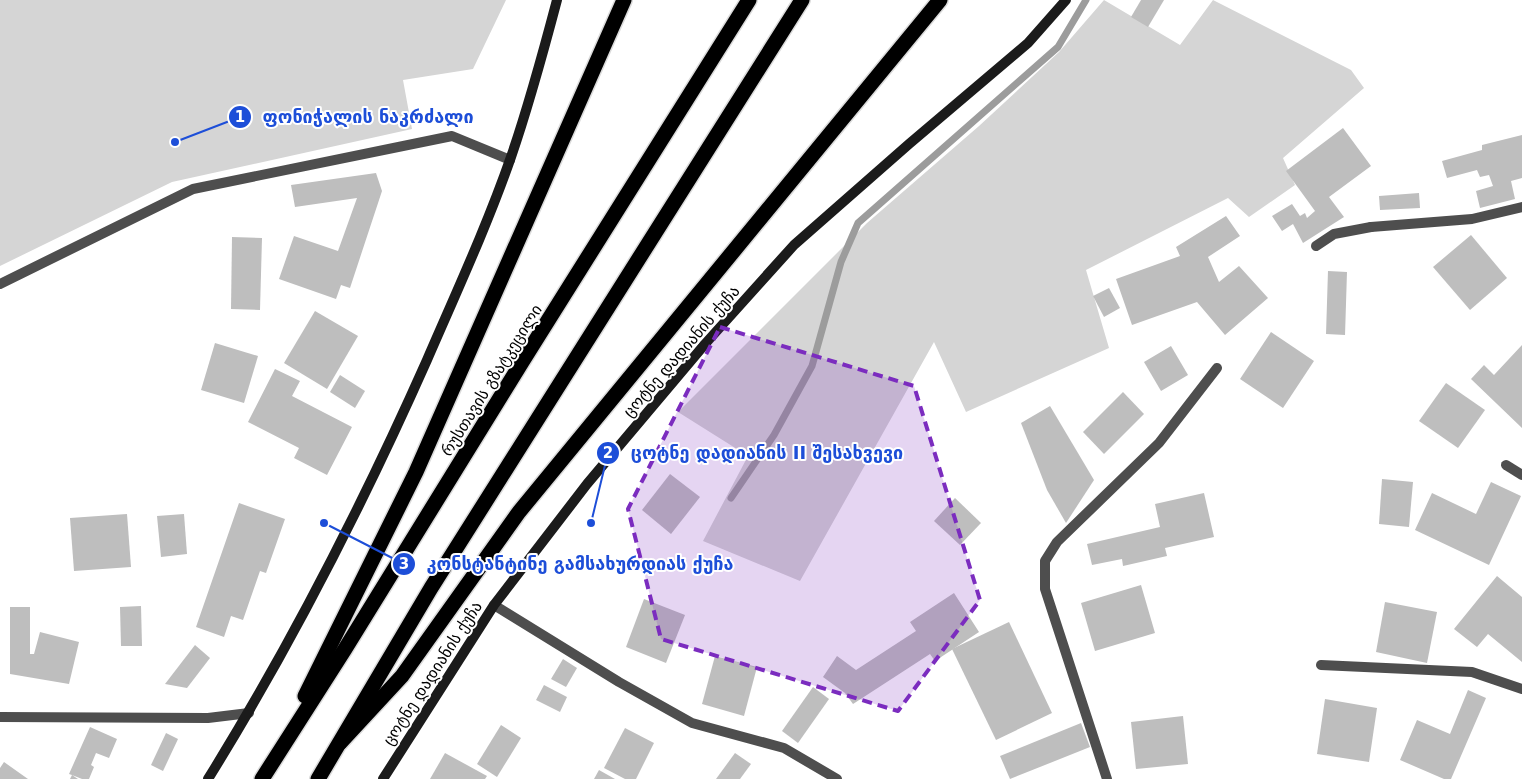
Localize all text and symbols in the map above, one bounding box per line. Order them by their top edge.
callout: ფონიჭალის ნაკრძალი [227,101,484,134]
text: ფონიჭალის ნაკრძალი [262,106,474,127]
text: 1 [235,108,245,126]
street label: ცოტნე დადიანის ქუჩა [619,282,744,421]
street label: რუსთავის გზატკეცილი [437,301,546,460]
callout: ცოტნე დადიანის II შესახვევი [595,437,913,470]
text: ცოტნე დადიანის II შესახვევი [631,442,903,463]
text: 2 [603,444,613,462]
callout: კონსტანტინე გამსახურდიას ქუჩა [392,548,744,581]
text: კონსტანტინე გამსახურდიას ქუჩა [427,553,734,574]
text: 3 [399,555,409,573]
street label: ცოტნე დადიანის ქუჩა [379,598,486,749]

